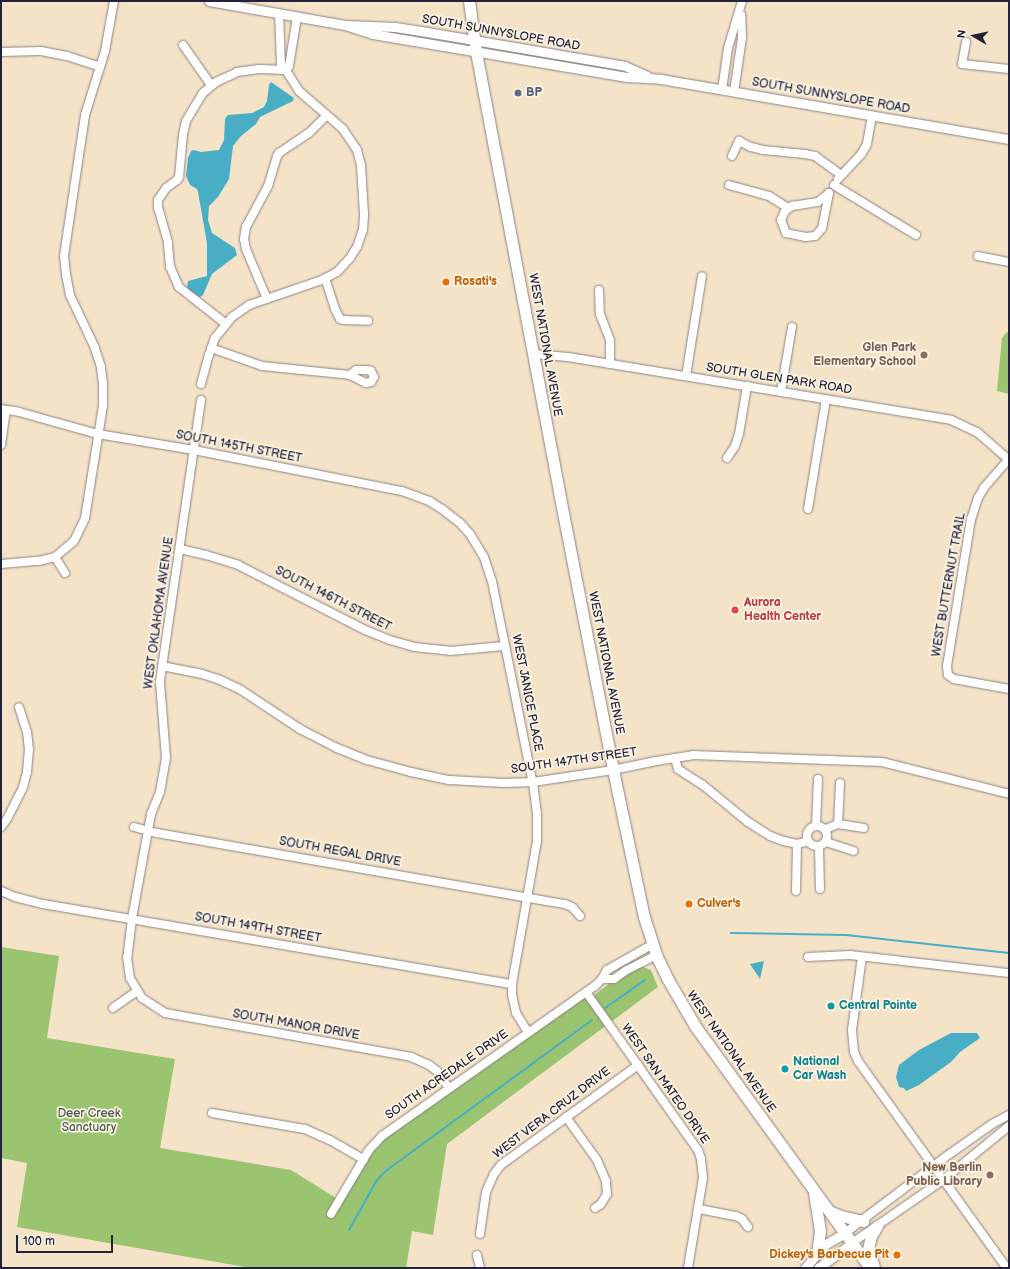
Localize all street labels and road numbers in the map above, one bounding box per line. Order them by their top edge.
street label: SOUTH SUNNYSLOPE ROAD [421,12,581,54]
street label: SOUTH SUNNYSLOPE ROAD [751,75,911,117]
street label: WEST NATIONAL AVENUE [525,272,565,418]
street label: SOUTH GLEN PARK ROAD [705,360,853,398]
street label: SOUTH 145TH STREET [175,428,303,466]
street label: WEST BUTTERNUT TRAIL [929,512,969,658]
street label: WEST OKLAHOMA AVENUE [141,536,177,690]
street label: SOUTH 146TH STREET [272,563,394,635]
street label: WEST NATIONAL AVENUE [585,590,627,736]
street label: WEST JANICE PLACE [509,633,545,753]
street label: SOUTH 147TH STREET [510,745,638,777]
street label: SOUTH REGAL DRIVE [278,834,402,870]
street label: SOUTH 149TH STREET [194,910,322,946]
street label: WEST NATIONAL AVENUE [683,988,779,1116]
street label: SOUTH MANOR DRIVE [232,1007,360,1043]
street label: WEST SAN MATEO DRIVE [618,1021,712,1147]
street label: SOUTH ACREDALE DRIVE [383,1027,511,1123]
street label: WEST VERA CRUZ DRIVE [490,1064,614,1162]

